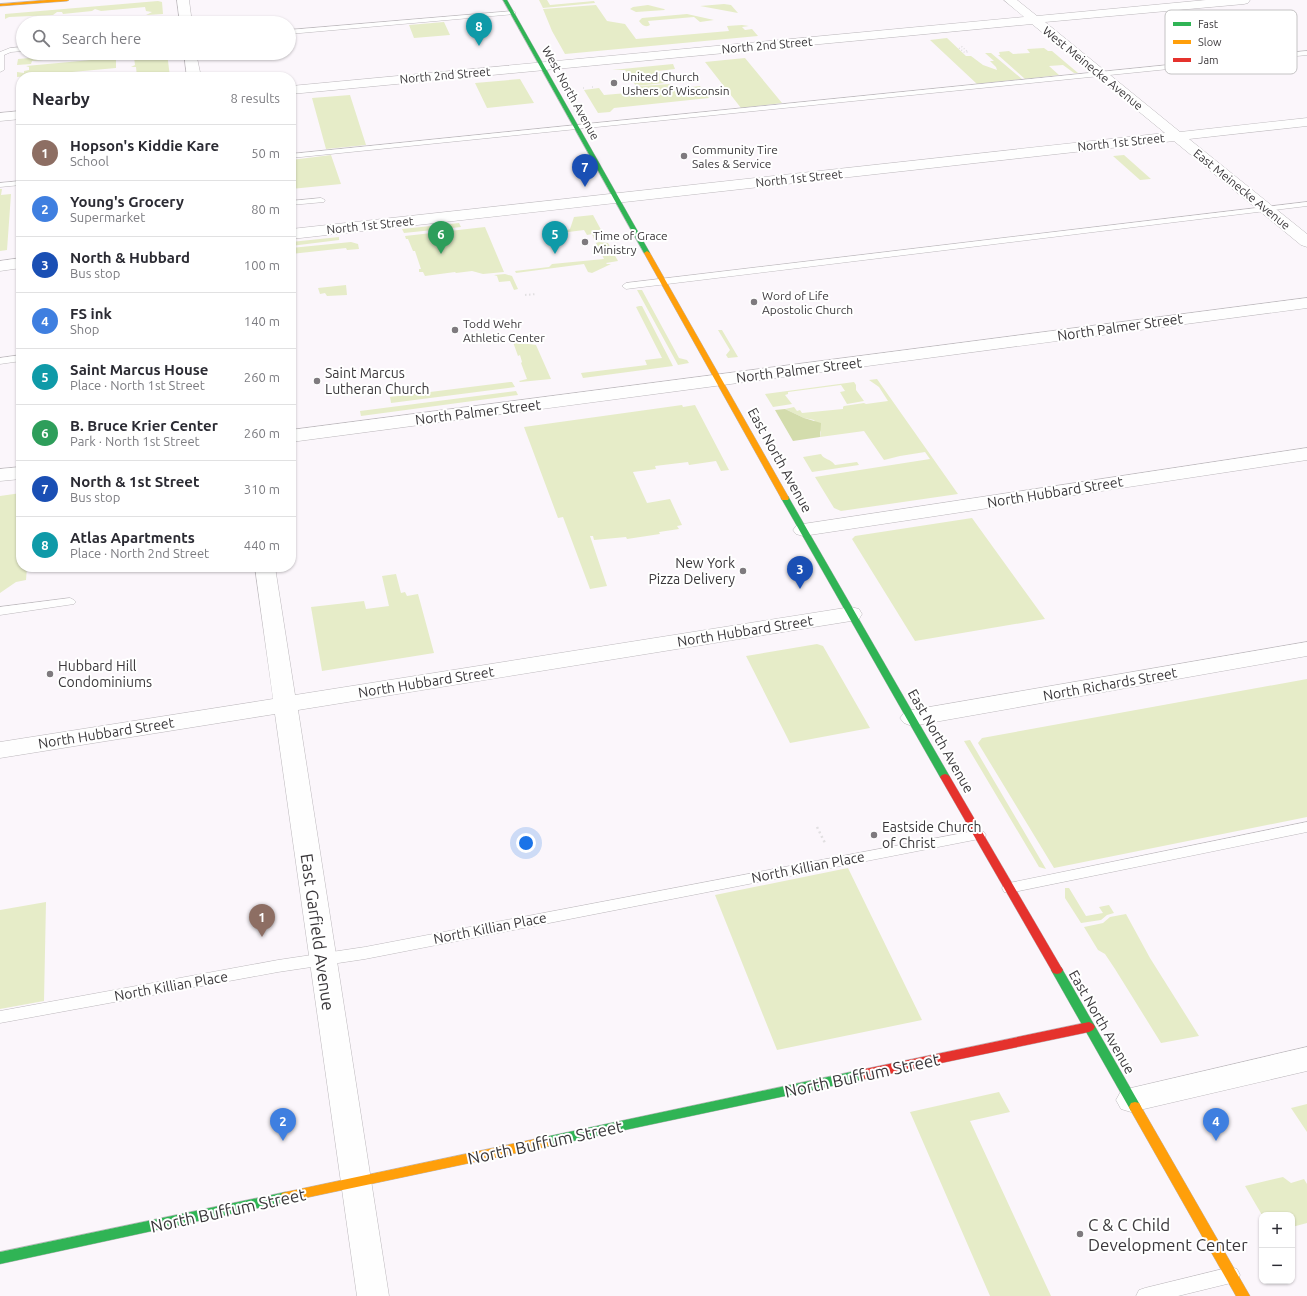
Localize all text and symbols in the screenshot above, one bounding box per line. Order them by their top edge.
legend [1165,10,1297,74]
pin: 8 [466,13,492,46]
search box [16,16,296,60]
text: Fast [1198,18,1219,30]
street label: West Meinecke Avenue [1040,24,1146,112]
icon: search [30,27,52,49]
text: Search here [62,30,141,47]
street label: North 2nd Street [721,35,813,55]
text: Slow [1198,36,1222,48]
street label: West North Avenue [540,44,602,142]
text: Jam [1198,54,1219,66]
street label: North 2nd Street [399,65,491,85]
place label: United Church Ushers of Wisconsin [622,70,730,97]
marker: United Church Ushers of Wisconsin [609,78,619,88]
text: Nearby [32,89,90,108]
text: 8 results [230,91,280,105]
street label: North 1st Street [1077,131,1165,153]
text: Hopson's Kiddie Kare [70,137,219,154]
place label: Community Tire Sales & Service [692,143,778,170]
text: 1 [41,146,49,160]
text: 50 m [251,146,280,160]
street label: East Meinecke Avenue [1191,146,1293,232]
marker: Community Tire Sales & Service [679,151,689,161]
text: School [70,154,109,168]
pin: 7 [572,154,598,187]
street label: North 1st Street [755,167,843,189]
text: Young's Grocery [70,193,184,210]
text: 2 [41,202,49,216]
text: 80 m [251,202,280,216]
text: Supermarket [70,210,145,224]
street label: North 1st Street [326,214,414,236]
pin: 6 [428,221,454,254]
pin: 5 [542,221,568,254]
place label: Time of Grace Ministry [593,229,668,256]
marker: Time of Grace Ministry [580,237,590,247]
text: North & Hubbard [70,249,190,266]
text: 3 [41,258,49,272]
text: 100 m [244,258,280,272]
text: Bus stop [70,266,120,280]
place label: Word of Life Apostolic Church [762,289,853,316]
marker: Word of Life Apostolic Church [749,297,759,307]
text: FS ink [70,305,112,322]
street label: North Palmer Street [1056,310,1184,344]
text: 4 [41,314,49,328]
text: 140 m [244,314,280,328]
place label: Todd Wehr Athletic Center [463,317,545,344]
text: Shop [70,322,99,336]
marker: Todd Wehr Athletic Center [450,325,460,335]
street label: North Palmer Street [735,354,863,386]
text: Saint Marcus House [70,361,209,378]
place label: Saint Marcus Lutheran Church [325,365,429,397]
text: 5 [41,370,49,384]
text: 260 m [244,370,280,384]
marker: Saint Marcus Lutheran Church [312,376,322,386]
text: Place · North 1st Street [70,378,205,392]
street label: North Palmer Street [414,396,542,428]
street label: East North Avenue [745,405,815,515]
text: B. Bruce Krier Center [70,417,218,434]
text: 6 [41,426,49,440]
text: 260 m [244,426,280,440]
text: Park · North 1st Street [70,434,200,448]
text: North & 1st Street [70,473,199,490]
street label: North Hubbard Street [986,473,1125,511]
text: 7 [41,482,49,496]
text: 310 m [244,482,280,496]
text: Bus stop [70,490,120,504]
text: Atlas Apartments [70,529,195,546]
text: 8 [41,538,49,552]
text: 440 m [244,538,280,552]
text: Place · North 2nd Street [70,546,209,560]
place label: New York Pizza Delivery [648,555,735,587]
pin: 3 [787,556,813,589]
marker: New York Pizza Delivery [738,566,748,576]
street label: North Hubbard Street [676,612,815,650]
place label: Hubbard Hill Condominiums [58,658,152,690]
street label: North Hubbard Street [357,663,496,701]
street label: North Richards Street [1042,664,1179,704]
marker: Hubbard Hill Condominiums [45,669,55,679]
street label: East North Avenue [905,686,977,796]
street label: North Hubbard Street [37,714,176,752]
place label: Eastside Church of Christ [882,819,982,851]
marker: Eastside Church of Christ [869,830,879,840]
your location [516,833,536,853]
street label: North Killian Place [750,848,866,886]
street label: East Garfield Avenue [298,852,338,1012]
pin: 1 [249,904,275,937]
street label: North Killian Place [432,909,548,947]
street label: East North Avenue [1066,967,1138,1077]
street label: North Killian Place [113,968,229,1004]
street label: North Buffum Street [783,1049,942,1101]
pin: 2 [270,1108,296,1141]
pin: 4 [1203,1108,1229,1141]
street label: North Buffum Street [466,1116,625,1168]
street label: North Buffum Street [149,1184,308,1236]
map controls [1259,1212,1295,1284]
button: + [1259,1212,1295,1248]
place label: C & C Child Development Center [1088,1215,1248,1254]
marker: C & C Child Development Center [1075,1229,1085,1239]
button: − [1259,1248,1295,1284]

